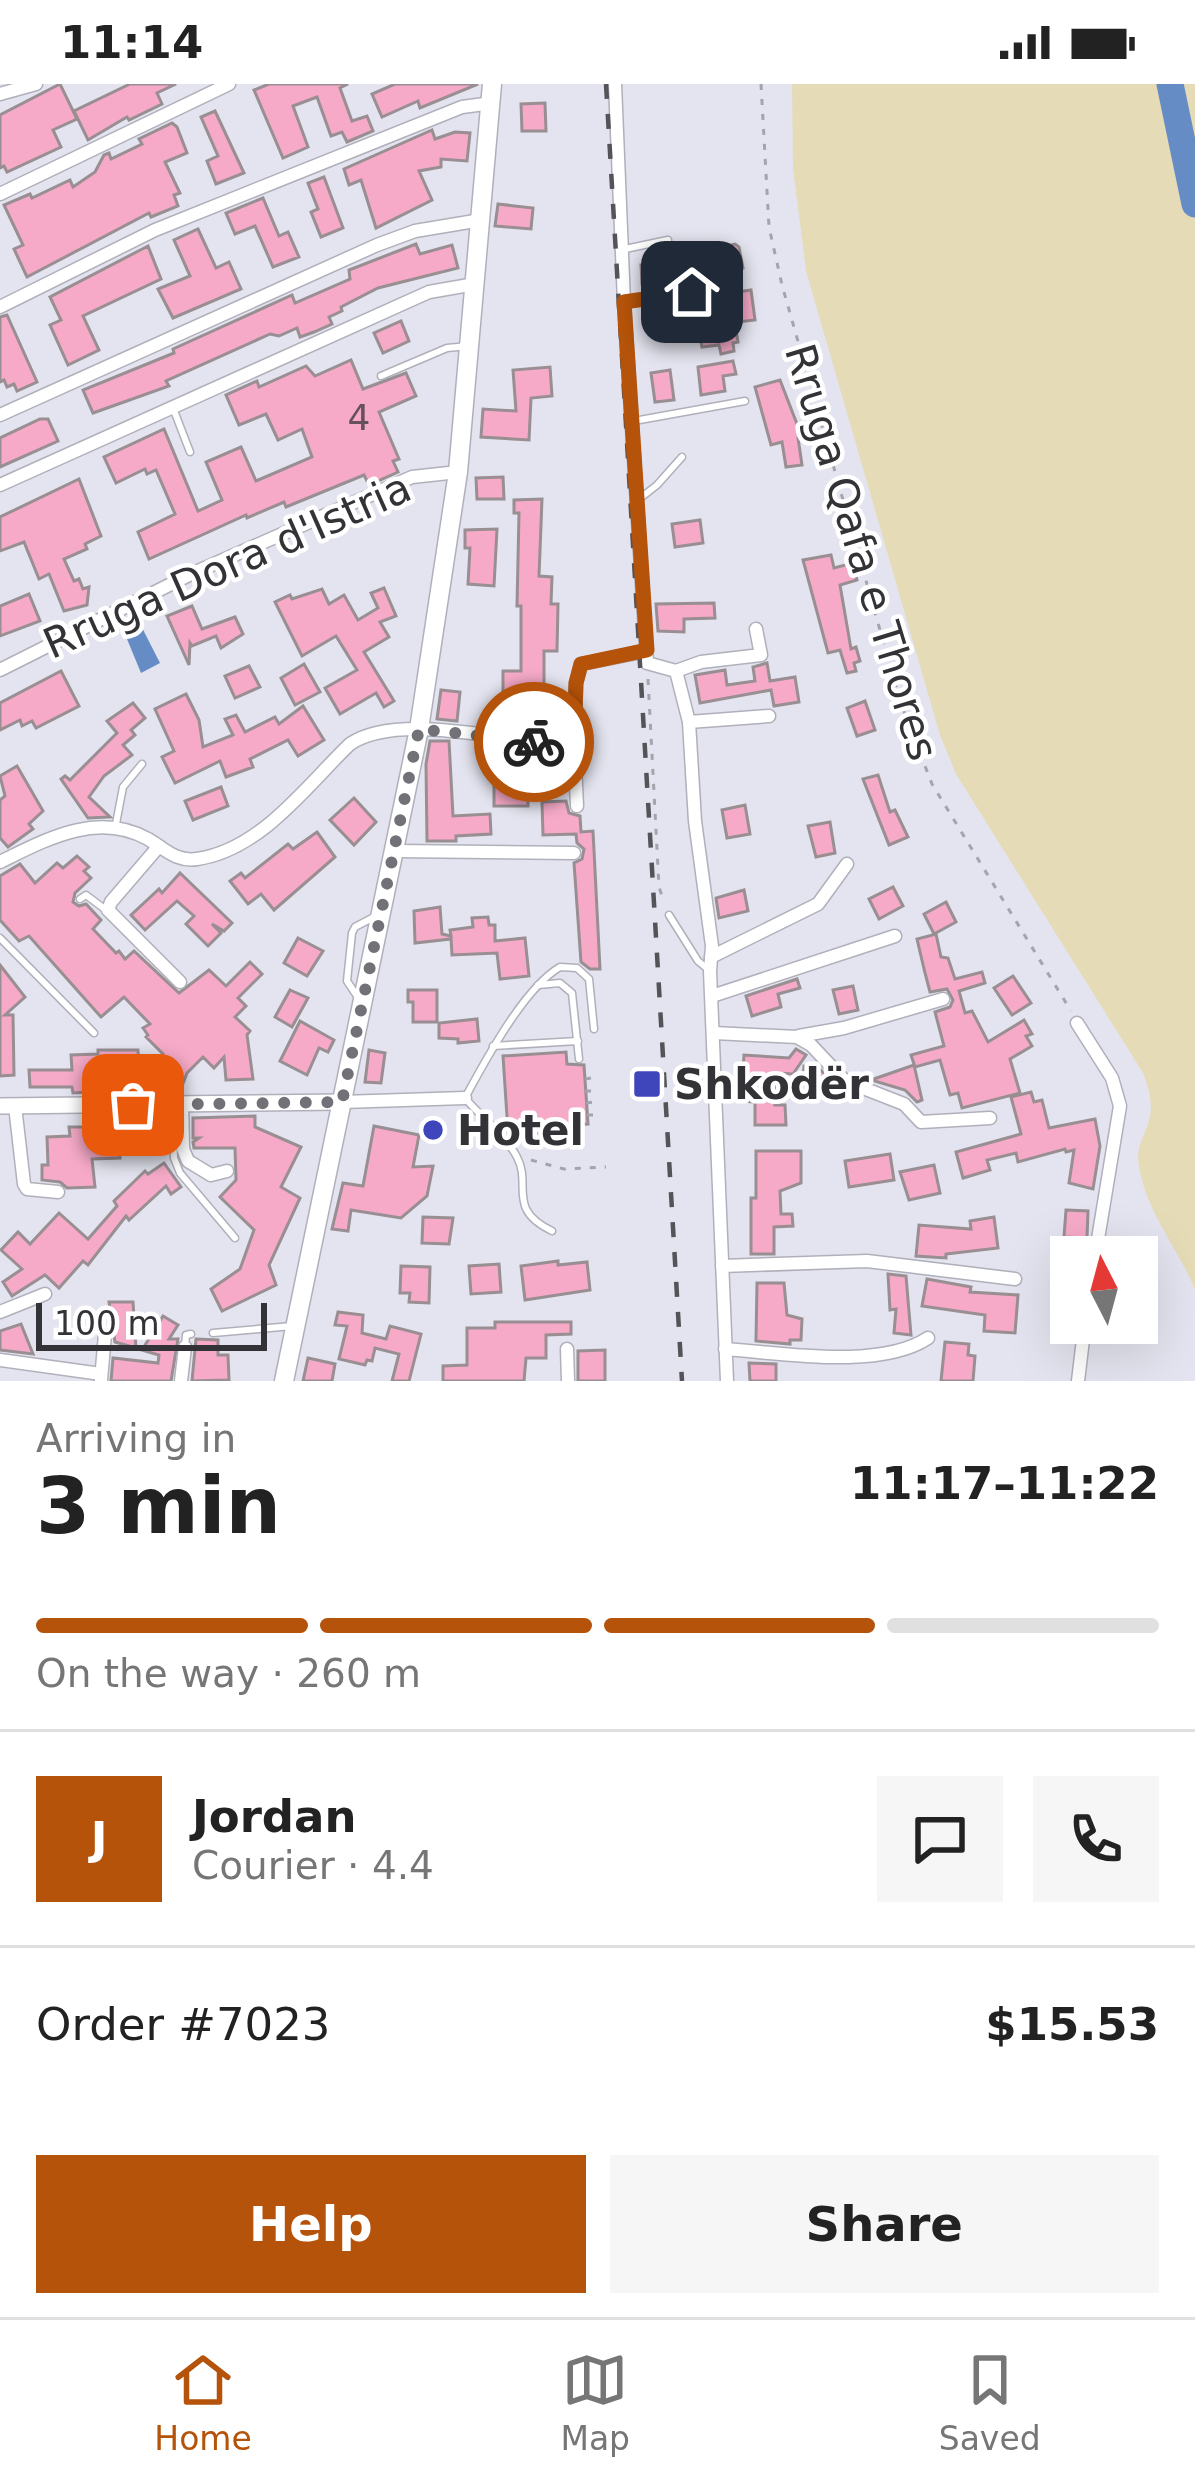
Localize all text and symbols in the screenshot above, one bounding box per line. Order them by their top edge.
text: 11:14 [60,16,203,69]
pin [641,241,743,343]
icon: home [659,259,725,325]
street label: Rruga Qafa e Thores [775,338,948,766]
house number: 4 [348,397,370,438]
street label: Rruga Dora d'Istria [36,462,418,669]
courier [474,682,594,802]
icon: bike [501,709,567,775]
pin [82,1054,184,1156]
place label: Shkodër [674,1060,869,1109]
marker: Shkodër [631,1068,663,1100]
icon: bag [100,1072,166,1138]
place label: Hotel [457,1106,584,1155]
marker: Hotel [420,1117,446,1143]
north arrow [1050,1236,1158,1344]
map controls [1050,1236,1158,1344]
scale bar [36,1297,267,1350]
text: 100 m [54,1304,160,1343]
text: Arriving in [36,1416,236,1461]
text: 11:17–11:22 [850,1457,1159,1510]
text: 3 min [36,1461,281,1551]
text: On the way · 260 m [36,1651,421,1696]
button: chat [877,1776,1003,1902]
button: phone [1033,1776,1159,1902]
text: Jordan [192,1790,356,1843]
text: J [91,1812,107,1865]
text: Courier · 4.4 [192,1843,434,1888]
text: Order #7023 [36,1998,330,2051]
text: $15.53 [985,1998,1159,2051]
button: Help [36,2155,586,2293]
button: Share [610,2155,1159,2293]
tab: Home [154,2347,252,2458]
tab: Map [560,2347,630,2458]
tab: Saved [939,2347,1041,2458]

